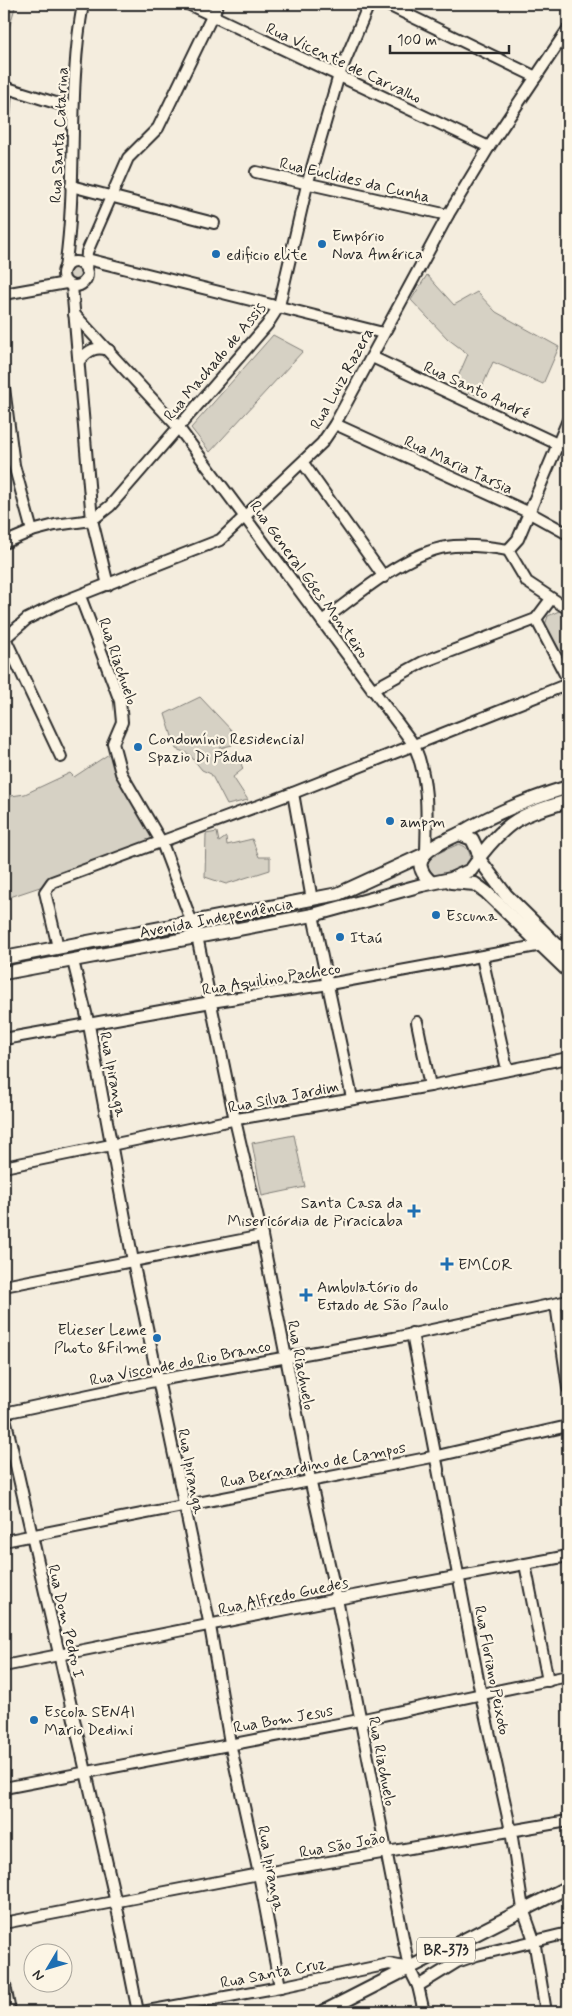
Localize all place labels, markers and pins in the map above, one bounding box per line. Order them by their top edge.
place label: Empório Nova América [332,226,423,265]
marker: Empório Nova América [316,238,328,250]
place label: edificio elite [226,245,308,266]
marker: edificio elite [210,248,222,260]
place label: Condomínio Residencial Spazio Di Pádua [148,729,304,768]
marker: Condomínio Residencial Spazio Di Pádua [132,741,144,753]
place label: ampm [400,812,445,833]
marker: ampm [384,815,396,827]
place label: Escuna [446,906,498,927]
marker: Escuna [430,909,442,921]
place label: Itaú [350,928,382,949]
marker: Itaú [334,931,346,943]
place label: Santa Casa da Misericórdia de Piracicaba [227,1193,403,1232]
marker: Santa Casa da Misericórdia de Piracicaba [407,1204,421,1218]
place label: EMCOR [458,1255,512,1276]
marker: EMCOR [440,1257,454,1271]
place label: Ambulatório do Estado de São Paulo [317,1277,449,1316]
marker: Ambulatório do Estado de São Paulo [299,1288,313,1302]
place label: Elieser Leme Photo &Filme [54,1320,147,1359]
marker: Elieser Leme Photo &Filme [151,1332,163,1344]
place label: Escola SENAI Mario Dedini [44,1702,135,1741]
marker: Escola SENAI Mario Dedini [28,1714,40,1726]

